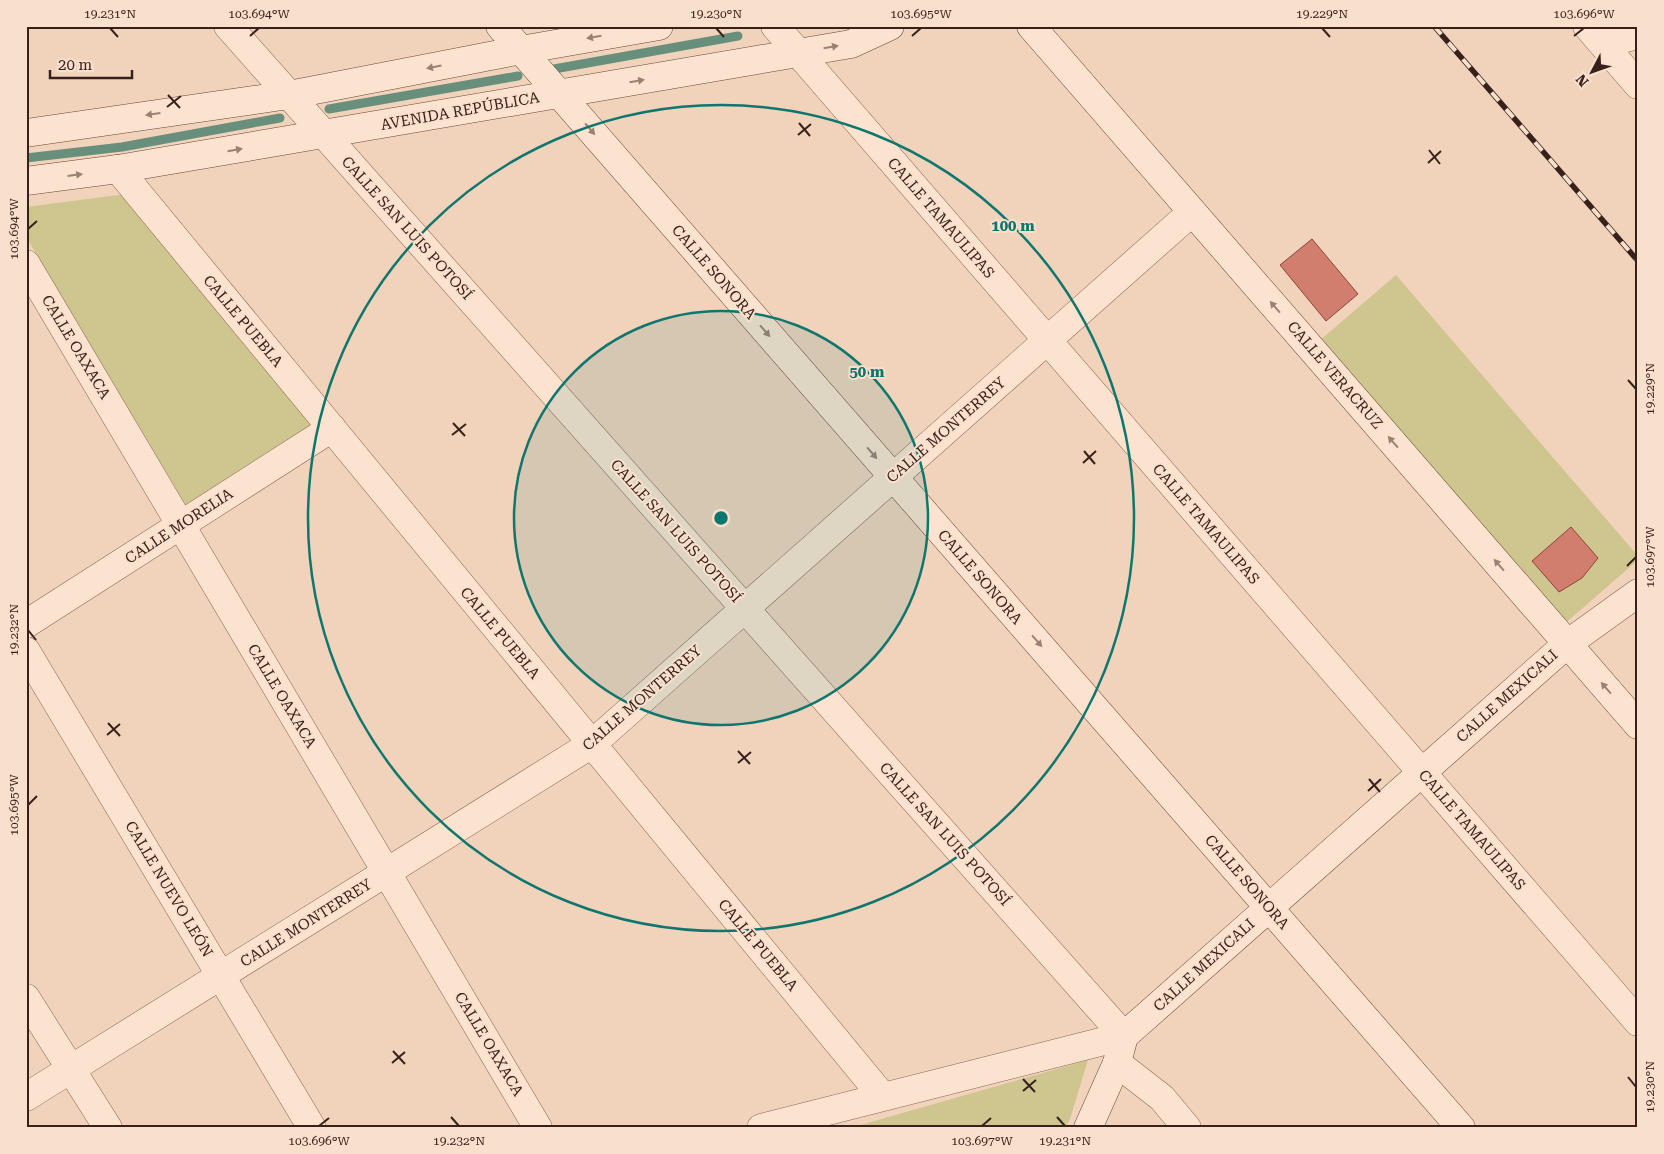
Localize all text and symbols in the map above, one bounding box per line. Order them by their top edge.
text: 19.231°N [84,7,136,21]
text: 103.694°W [228,7,291,21]
text: 19.230°N [690,7,742,21]
text: 103.695°W [890,7,953,21]
text: 19.229°N [1296,7,1348,21]
text: 103.696°W [1553,7,1616,21]
one-way arrow [586,34,602,42]
one-way arrow [824,43,840,51]
scale bar [50,48,132,80]
north arrow [1566,48,1616,98]
text: 20 m [58,56,93,74]
one-way arrow [426,63,442,71]
text: N [1572,71,1592,90]
one-way arrow [629,77,645,85]
street label: AVENIDA REPÚBLICA [379,87,541,134]
one-way arrow [145,111,161,119]
one-way arrow [584,122,595,135]
one-way arrow [227,145,243,153]
street label: CALLE SAN LUIS POTOSÍ [338,153,476,303]
street label: CALLE TAMAULIPAS [884,154,998,282]
one-way arrow [67,171,83,179]
text: 103.694°W [7,197,21,260]
text: 100 m [991,217,1035,235]
street label: CALLE SONORA [668,221,760,323]
street label: CALLE PUEBLA [199,271,287,371]
street label: CALLE OAXACA [38,292,114,403]
one-way arrow [1269,300,1280,313]
street label: CALLE VERACRUZ [1283,318,1387,432]
one-way arrow [760,324,771,337]
text: 50 m [849,363,885,381]
text: 19.229°N [1643,363,1657,415]
street label: CALLE MONTERREY [883,373,1010,487]
one-way arrow [1387,436,1398,449]
one-way arrow [867,446,878,459]
street label: CALLE SAN LUIS POTOSÍ [607,456,745,606]
street label: CALLE TAMAULIPAS [1149,460,1263,588]
street label: CALLE MORELIA [122,484,237,568]
centre of rings [712,509,730,527]
text: 103.697°W [1643,525,1657,588]
street label: CALLE SONORA [934,526,1026,628]
one-way arrow [1493,560,1505,572]
street label: CALLE PUEBLA [456,583,544,683]
text: 19.232°N [7,604,21,656]
one-way arrow [1031,635,1042,648]
street label: CALLE OAXACA [244,641,320,752]
street label: CALLE MONTERREY [579,641,706,755]
street label: CALLE MEXICALI [1453,646,1561,746]
one-way arrow [1601,682,1612,694]
street label: CALLE SAN LUIS POTOSÍ [876,759,1014,909]
street label: CALLE TAMAULIPAS [1415,766,1529,894]
text: 103.695°W [7,773,21,836]
street label: CALLE NUEVO LEÓN [121,817,218,960]
street label: CALLE SONORA [1201,831,1293,933]
street label: CALLE MONTERREY [237,875,376,971]
street label: CALLE PUEBLA [714,895,802,995]
street label: CALLE MEXICALI [1150,915,1258,1015]
street label: CALLE OAXACA [451,989,527,1100]
text: 19.230°N [1643,1061,1657,1113]
text: 103.696°W [288,1134,351,1148]
text: 19.232°N [433,1134,485,1148]
text: 103.697°W [951,1134,1014,1148]
text: 19.231°N [1039,1134,1091,1148]

